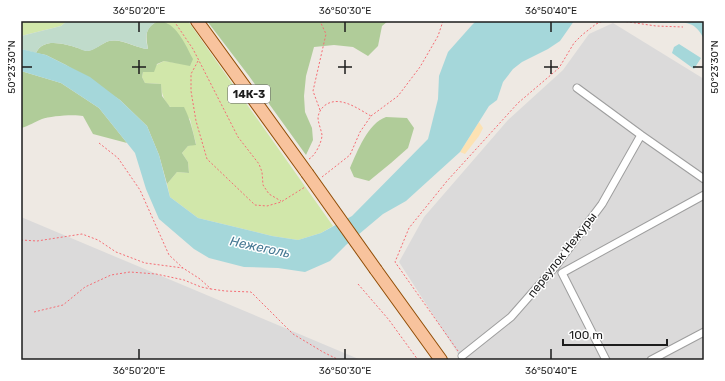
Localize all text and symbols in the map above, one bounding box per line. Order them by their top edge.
text: 36°50'20"E [113,5,165,17]
text: 36°50'30"E [319,5,371,17]
text: 36°50'40"E [525,5,577,17]
text: 50°23'30"N [6,40,18,94]
text: 50°23'30"N [709,40,721,94]
road number: 14К-3 [228,85,270,103]
street label: переулок Нежуры [524,210,600,300]
water label: Нежеголь [229,233,292,261]
scale bar [563,321,667,347]
text: 100 m [569,328,603,342]
text: 36°50'20"E [113,365,165,377]
text: 36°50'30"E [319,365,371,377]
text: 36°50'40"E [525,365,577,377]

